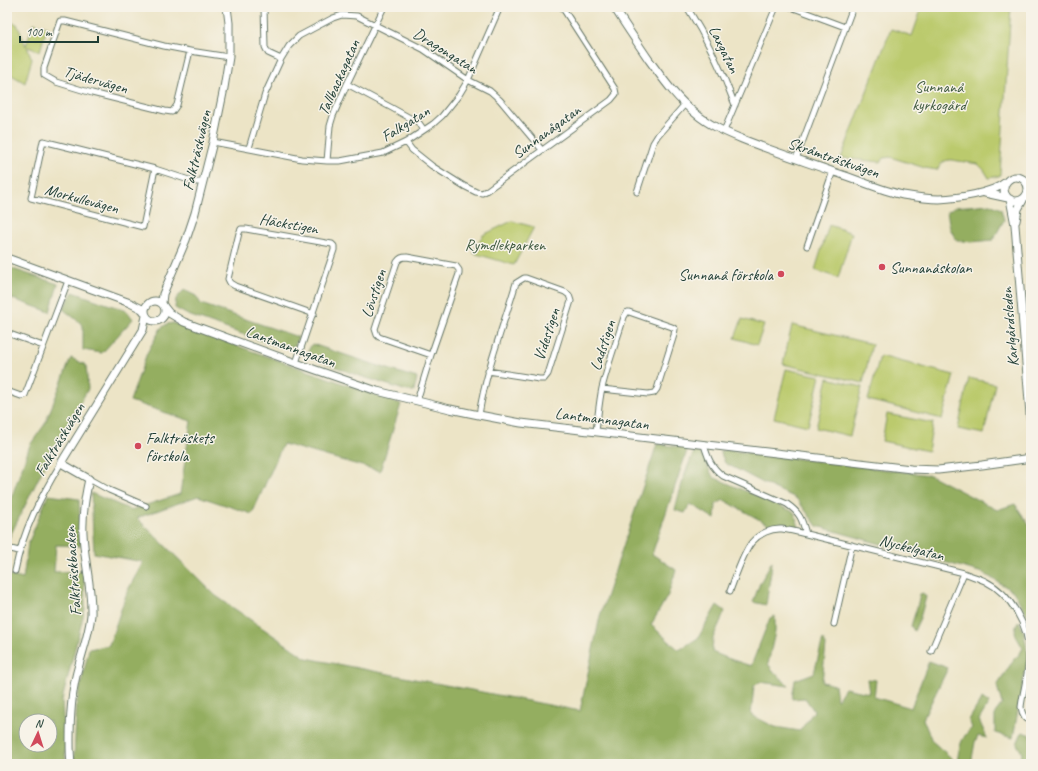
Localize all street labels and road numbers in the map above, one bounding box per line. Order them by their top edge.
street label: Laxgatan [704,22,744,77]
street label: Dragongatan [409,23,482,79]
street label: Tallbackagatan [313,35,365,119]
street label: Tjädervägen [61,61,131,99]
street label: Sunnanågatan [508,100,585,163]
street label: Falkgatan [378,101,434,146]
street label: Falkträskvägen [178,107,216,192]
street label: Skråmträskvägen [785,133,883,183]
street label: Morkullevägen [43,180,122,219]
street label: Häckstigen [258,209,321,239]
street label: Lövstigen [357,266,391,320]
street label: Karlgårdsleden [996,286,1023,367]
street label: Videstigen [529,305,565,363]
street label: Ladstigen [585,317,621,373]
street label: Lantmannagatan [243,321,339,373]
street label: Falkträskvägen [30,399,90,480]
street label: Lantmannagatan [554,403,651,435]
street label: Falkträskbacken [60,525,86,616]
street label: Nyckelgatan [877,530,947,566]

